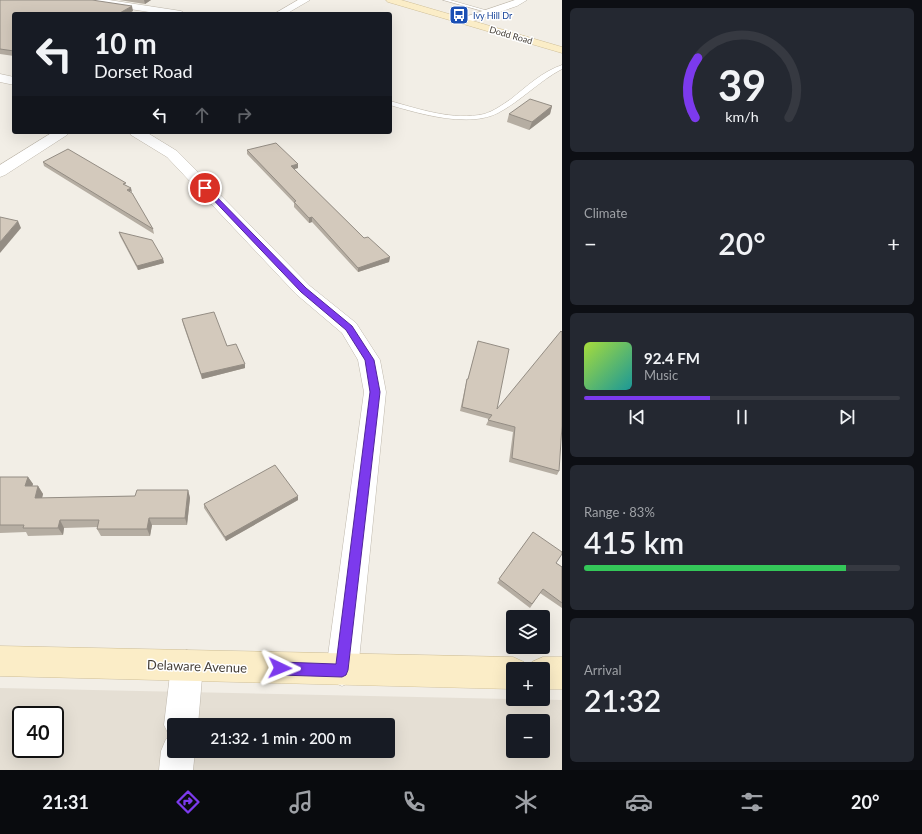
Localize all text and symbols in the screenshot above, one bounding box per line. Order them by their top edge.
bus stop icon: Ivy Hill Dr [448,4,470,26]
place label: Ivy Hill Dr [473,10,513,21]
street label: Dodd Road [488,24,534,46]
text: 10 m [94,26,157,60]
icon: left [28,28,80,80]
text: Dorset Road [94,60,193,82]
text: 39 [718,60,766,110]
icon: left [149,104,171,126]
icon: ahead [191,104,213,126]
icon: right [233,104,255,126]
text: km/h [725,108,759,125]
pin [188,171,222,205]
icon: arrive [194,177,216,199]
text: Climate [584,205,627,221]
text: 20° [718,225,766,261]
text: − [584,230,597,257]
text: + [887,230,900,257]
text: 92.4 FM [644,349,700,367]
text: Music [644,367,678,383]
icon: previous [626,406,648,428]
icon: pause [731,406,753,428]
icon: next [836,406,858,428]
text: Range · 83% [584,504,655,520]
text: 415 km [584,524,684,560]
map controls [506,610,550,758]
button: layers [506,610,550,654]
position arrow [259,647,301,689]
street label: Delaware Avenue [147,656,247,676]
button: + [506,662,550,706]
text: Arrival [584,662,621,678]
text: 21:32 [584,682,661,718]
speed limit sign: 40 [12,706,64,758]
button: − [506,714,550,758]
text: 21:32 · 1 min · 200 m [211,729,351,747]
icon: directions [174,788,202,816]
icon: music [287,788,315,816]
icon: phone [400,788,428,816]
icon: climate [512,788,540,816]
icon: car [625,788,653,816]
icon: filters [738,788,766,816]
text: 21:31 [42,791,89,813]
text: 20° [851,791,879,813]

